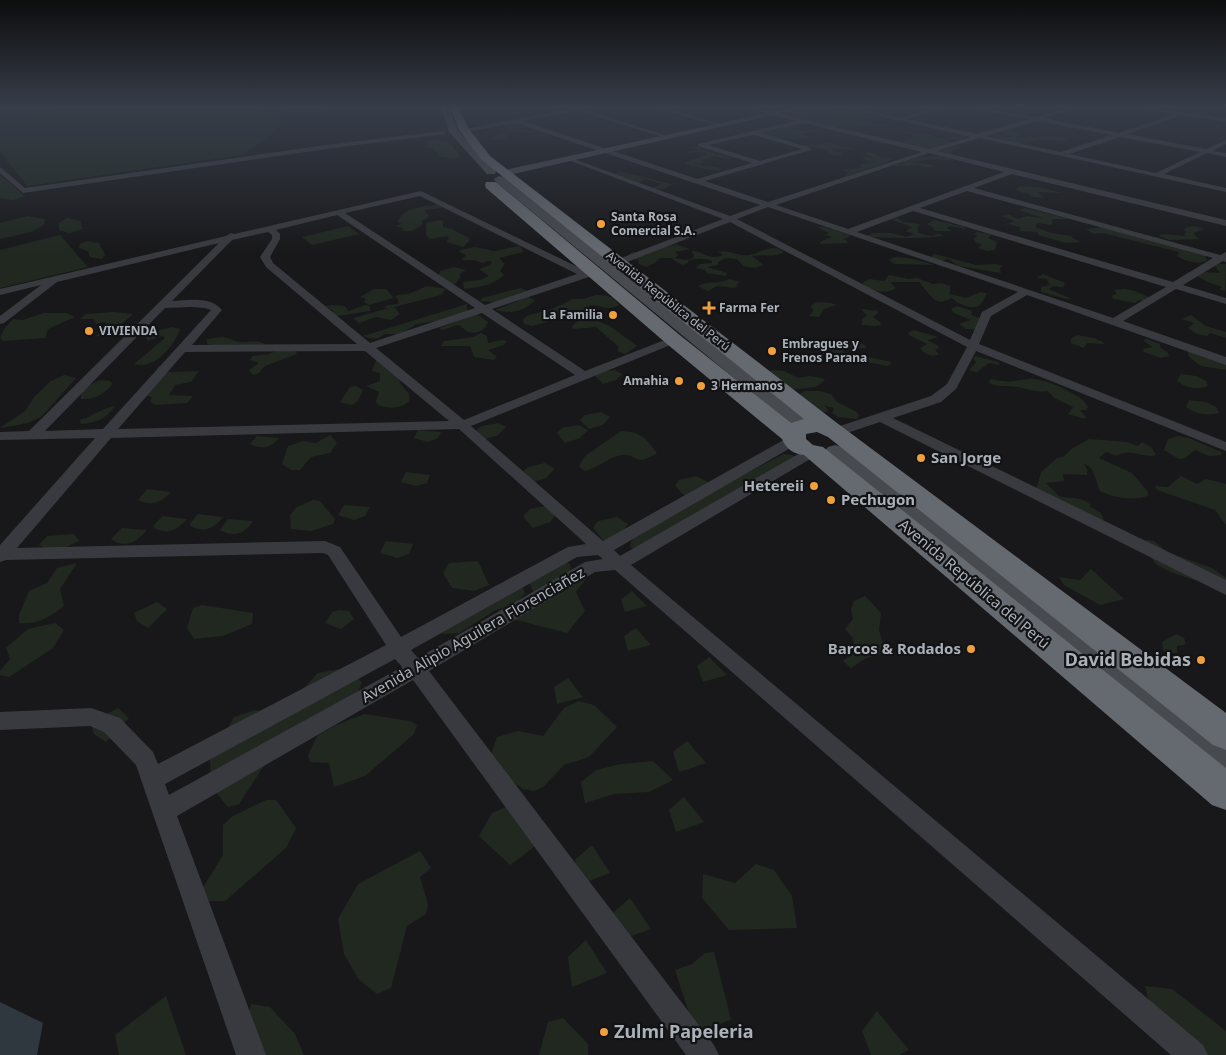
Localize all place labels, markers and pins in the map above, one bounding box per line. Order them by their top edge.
place label: Santa Rosa Comercial S.A. [611,208,696,239]
marker: Santa Rosa Comercial S.A. [595,218,607,230]
place label: Farma Fer [719,299,780,316]
marker: Farma Fer [703,302,715,314]
place label: La Familia [543,306,603,323]
marker: La Familia [607,309,619,321]
place label: VIVIENDA [99,322,158,339]
marker: VIVIENDA [83,325,95,337]
place label: Embragues y Frenos Parana [782,335,867,366]
marker: Embragues y Frenos Parana [766,345,778,357]
place label: Amahia [623,372,669,389]
marker: Amahia [673,375,685,387]
place label: 3 Hermanos [711,377,783,394]
marker: 3 Hermanos [695,380,707,392]
place label: San Jorge [931,447,1001,467]
marker: San Jorge [915,452,927,464]
place label: Hetereii [744,475,804,495]
marker: Hetereii [808,480,820,492]
place label: Pechugon [841,489,915,509]
marker: Pechugon [825,494,837,506]
place label: Barcos & Rodados [828,638,961,658]
marker: Barcos & Rodados [965,643,977,655]
place label: David Bebidas [1065,647,1191,671]
marker: David Bebidas [1195,654,1207,666]
place label: Zulmi Papeleria [614,1019,754,1043]
marker: Zulmi Papeleria [598,1026,610,1038]

